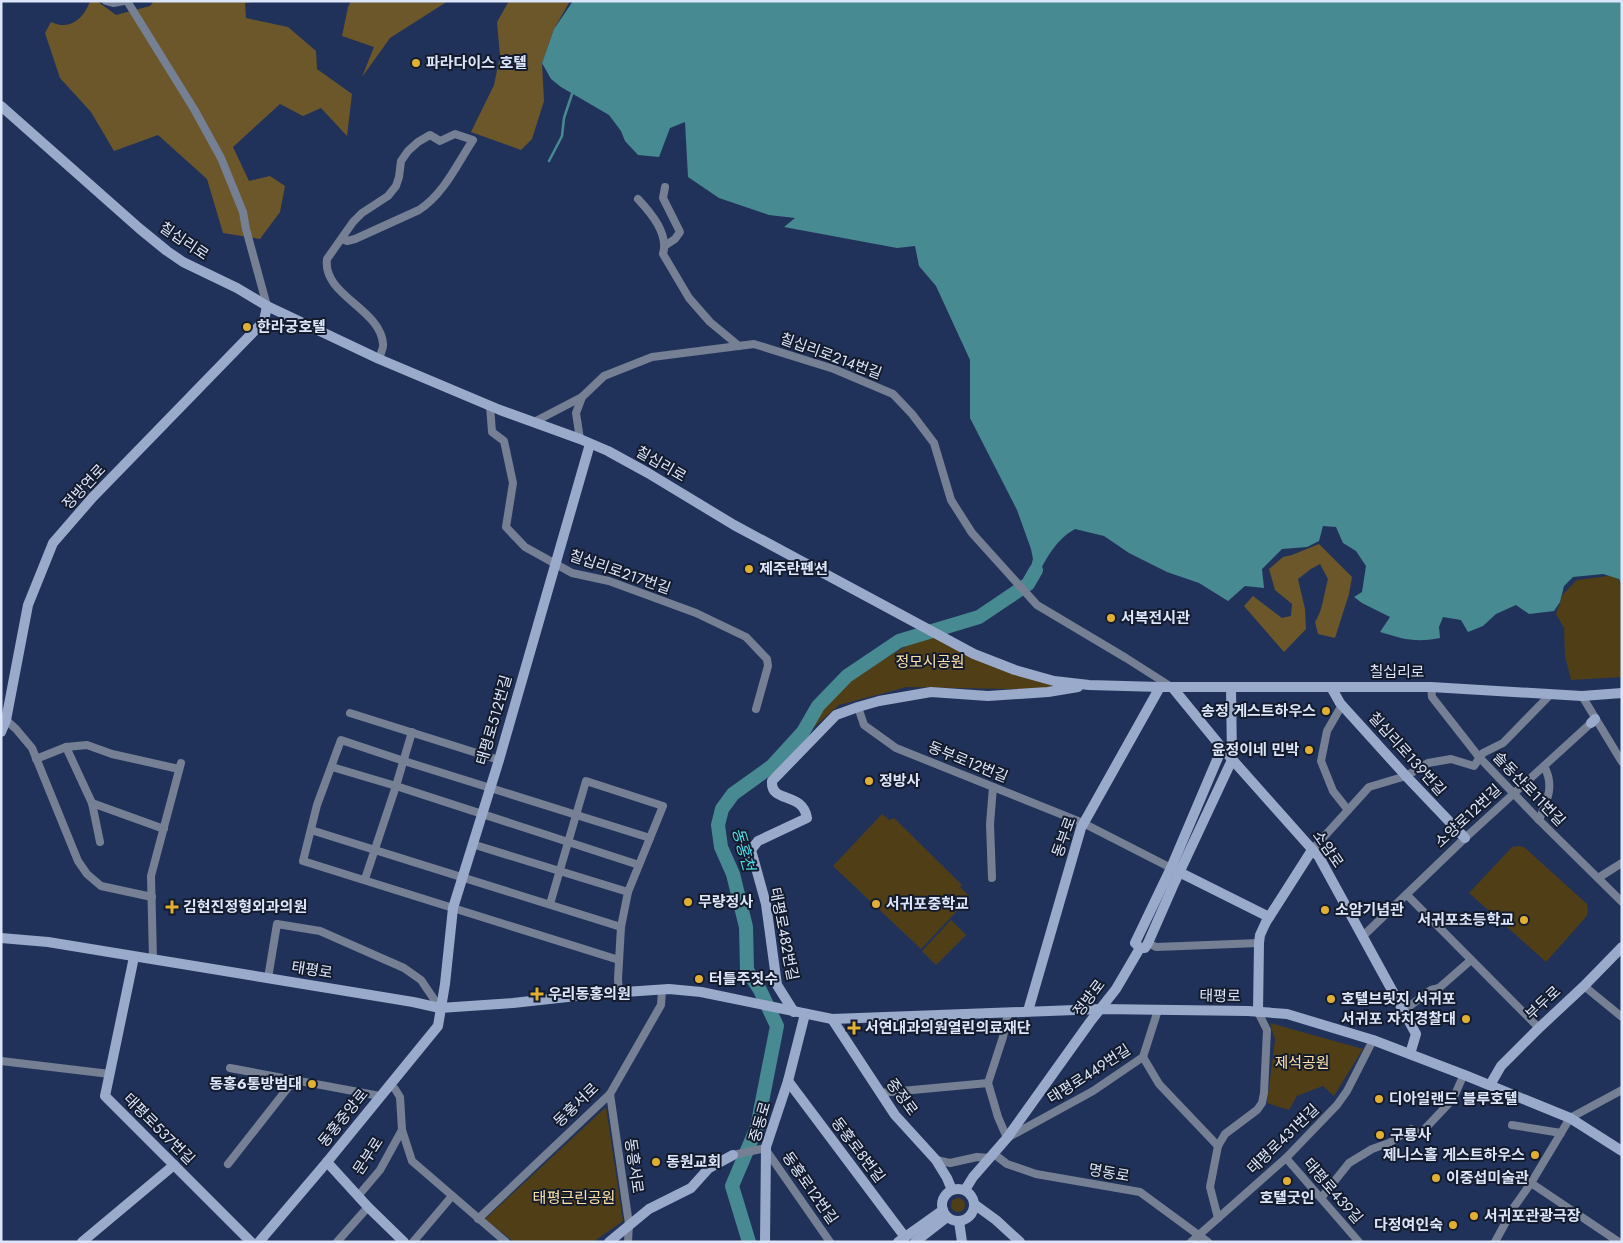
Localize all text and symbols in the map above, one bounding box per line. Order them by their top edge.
place label: 파라다이스 호텔 [426,52,527,74]
marker: 파라다이스 호텔 [410,57,422,69]
street label: 칠십리로 [155,216,213,266]
place label: 한라궁호텔 [257,316,326,338]
marker: 한라궁호텔 [241,321,253,333]
street label: 칠십리로214번길 [777,327,885,385]
street label: 칠십리로 [632,441,690,487]
street label: 정방연로 [57,459,111,515]
street label: 칠십리로217번길 [566,544,674,600]
place label: 제주란펜션 [759,558,828,580]
marker: 제주란펜션 [743,563,755,575]
place label: 서복전시관 [1121,607,1190,629]
marker: 서복전시관 [1105,612,1117,624]
park label: 정모시공원 [895,651,965,673]
street label: 칠십리로 [1369,661,1425,683]
street label: 태평로512번길 [471,672,517,768]
place label: 송정 게스트하우스 [1201,700,1316,722]
marker: 송정 게스트하우스 [1320,705,1332,717]
street label: 칠십리로139번길 [1363,707,1451,801]
street label: 동부로12번길 [925,736,1011,788]
place label: 윤정이네 민박 [1212,739,1299,761]
marker: 윤정이네 민박 [1303,744,1315,756]
street label: 솔동산로11번길 [1488,747,1570,831]
place label: 정방사 [879,770,921,792]
marker: 정방사 [863,775,875,787]
street label: 소양로12번길 [1430,779,1506,853]
street label: 동부로 [1047,814,1081,860]
water label: 동홍천 [726,825,761,876]
street label: 소암로 [1307,826,1349,872]
street label: 태평로482번길 [764,886,804,982]
place label: 무량정사 [698,891,753,913]
place label: 서귀포중학교 [886,893,969,915]
place label: 김현진정형외과의원 [183,896,307,918]
marker: 무량정사 [682,896,694,908]
marker: 서귀포중학교 [870,898,882,910]
place label: 소암기념관 [1335,899,1404,921]
marker: 김현진정형외과의원 [165,900,179,914]
marker: 소암기념관 [1319,904,1331,916]
place label: 서귀포초등학교 [1417,909,1514,931]
marker: 서귀포초등학교 [1518,914,1530,926]
street label: 태평로 [290,956,334,984]
place label: 터틀주짓수 [709,968,778,990]
marker: 터틀주짓수 [693,973,705,985]
street label: 정방로 [1068,975,1110,1021]
street label: 부두로 [1520,981,1566,1025]
place label: 우리동홍의원 [548,983,631,1005]
street label: 태평로 [1199,985,1241,1007]
marker: 우리동홍의원 [530,987,544,1001]
place label: 호텔브릿지 서귀포 [1341,988,1456,1010]
marker: 호텔브릿지 서귀포 [1325,993,1337,1005]
place label: 서귀포 자치경찰대 [1341,1008,1456,1030]
marker: 서귀포 자치경찰대 [1460,1013,1472,1025]
place label: 서연내과의원열린의료재단 [865,1017,1031,1039]
marker: 서연내과의원열린의료재단 [847,1021,861,1035]
street label: 태평로449번길 [1043,1039,1135,1109]
park label: 제석공원 [1274,1052,1330,1074]
place label: 동홍6통방범대 [209,1073,302,1095]
street label: 중정로 [881,1074,923,1120]
marker: 동홍6통방범대 [306,1078,318,1090]
street label: 동홍서로 [549,1078,603,1132]
street label: 동홍중앙로 [313,1084,373,1152]
street label: 태평로537번길 [118,1088,200,1170]
place label: 디아일랜드 블루호텔 [1389,1088,1518,1110]
marker: 디아일랜드 블루호텔 [1373,1093,1385,1105]
street label: 중동로 [744,1099,776,1145]
street label: 태평로431번길 [1242,1099,1324,1179]
street label: 동홍로8번길 [826,1113,890,1187]
place label: 구룡사 [1390,1124,1432,1146]
marker: 구룡사 [1374,1129,1386,1141]
street label: 문부로 [347,1133,389,1179]
street label: 동흥서로 [619,1137,649,1195]
place label: 제니스홀 게스트하우스 [1382,1144,1525,1166]
street label: 동홍로12번길 [777,1147,843,1229]
marker: 제니스홀 게스트하우스 [1529,1149,1541,1161]
place label: 동원교회 [666,1151,721,1173]
street label: 태평로439길 [1298,1153,1368,1229]
marker: 동원교회 [650,1156,662,1168]
street label: 명동로 [1087,1159,1131,1187]
place label: 이중섭미술관 [1446,1167,1529,1189]
marker: 이중섭미술관 [1430,1172,1442,1184]
marker: 호텔굿인 [1281,1175,1293,1187]
park label: 태평근린공원 [533,1187,615,1209]
place label: 호텔굿인 [1259,1187,1315,1209]
place label: 서귀포관광극장 [1484,1205,1581,1227]
marker: 서귀포관광극장 [1468,1210,1480,1222]
place label: 다정여인숙 [1374,1214,1443,1236]
marker: 다정여인숙 [1447,1219,1459,1231]

